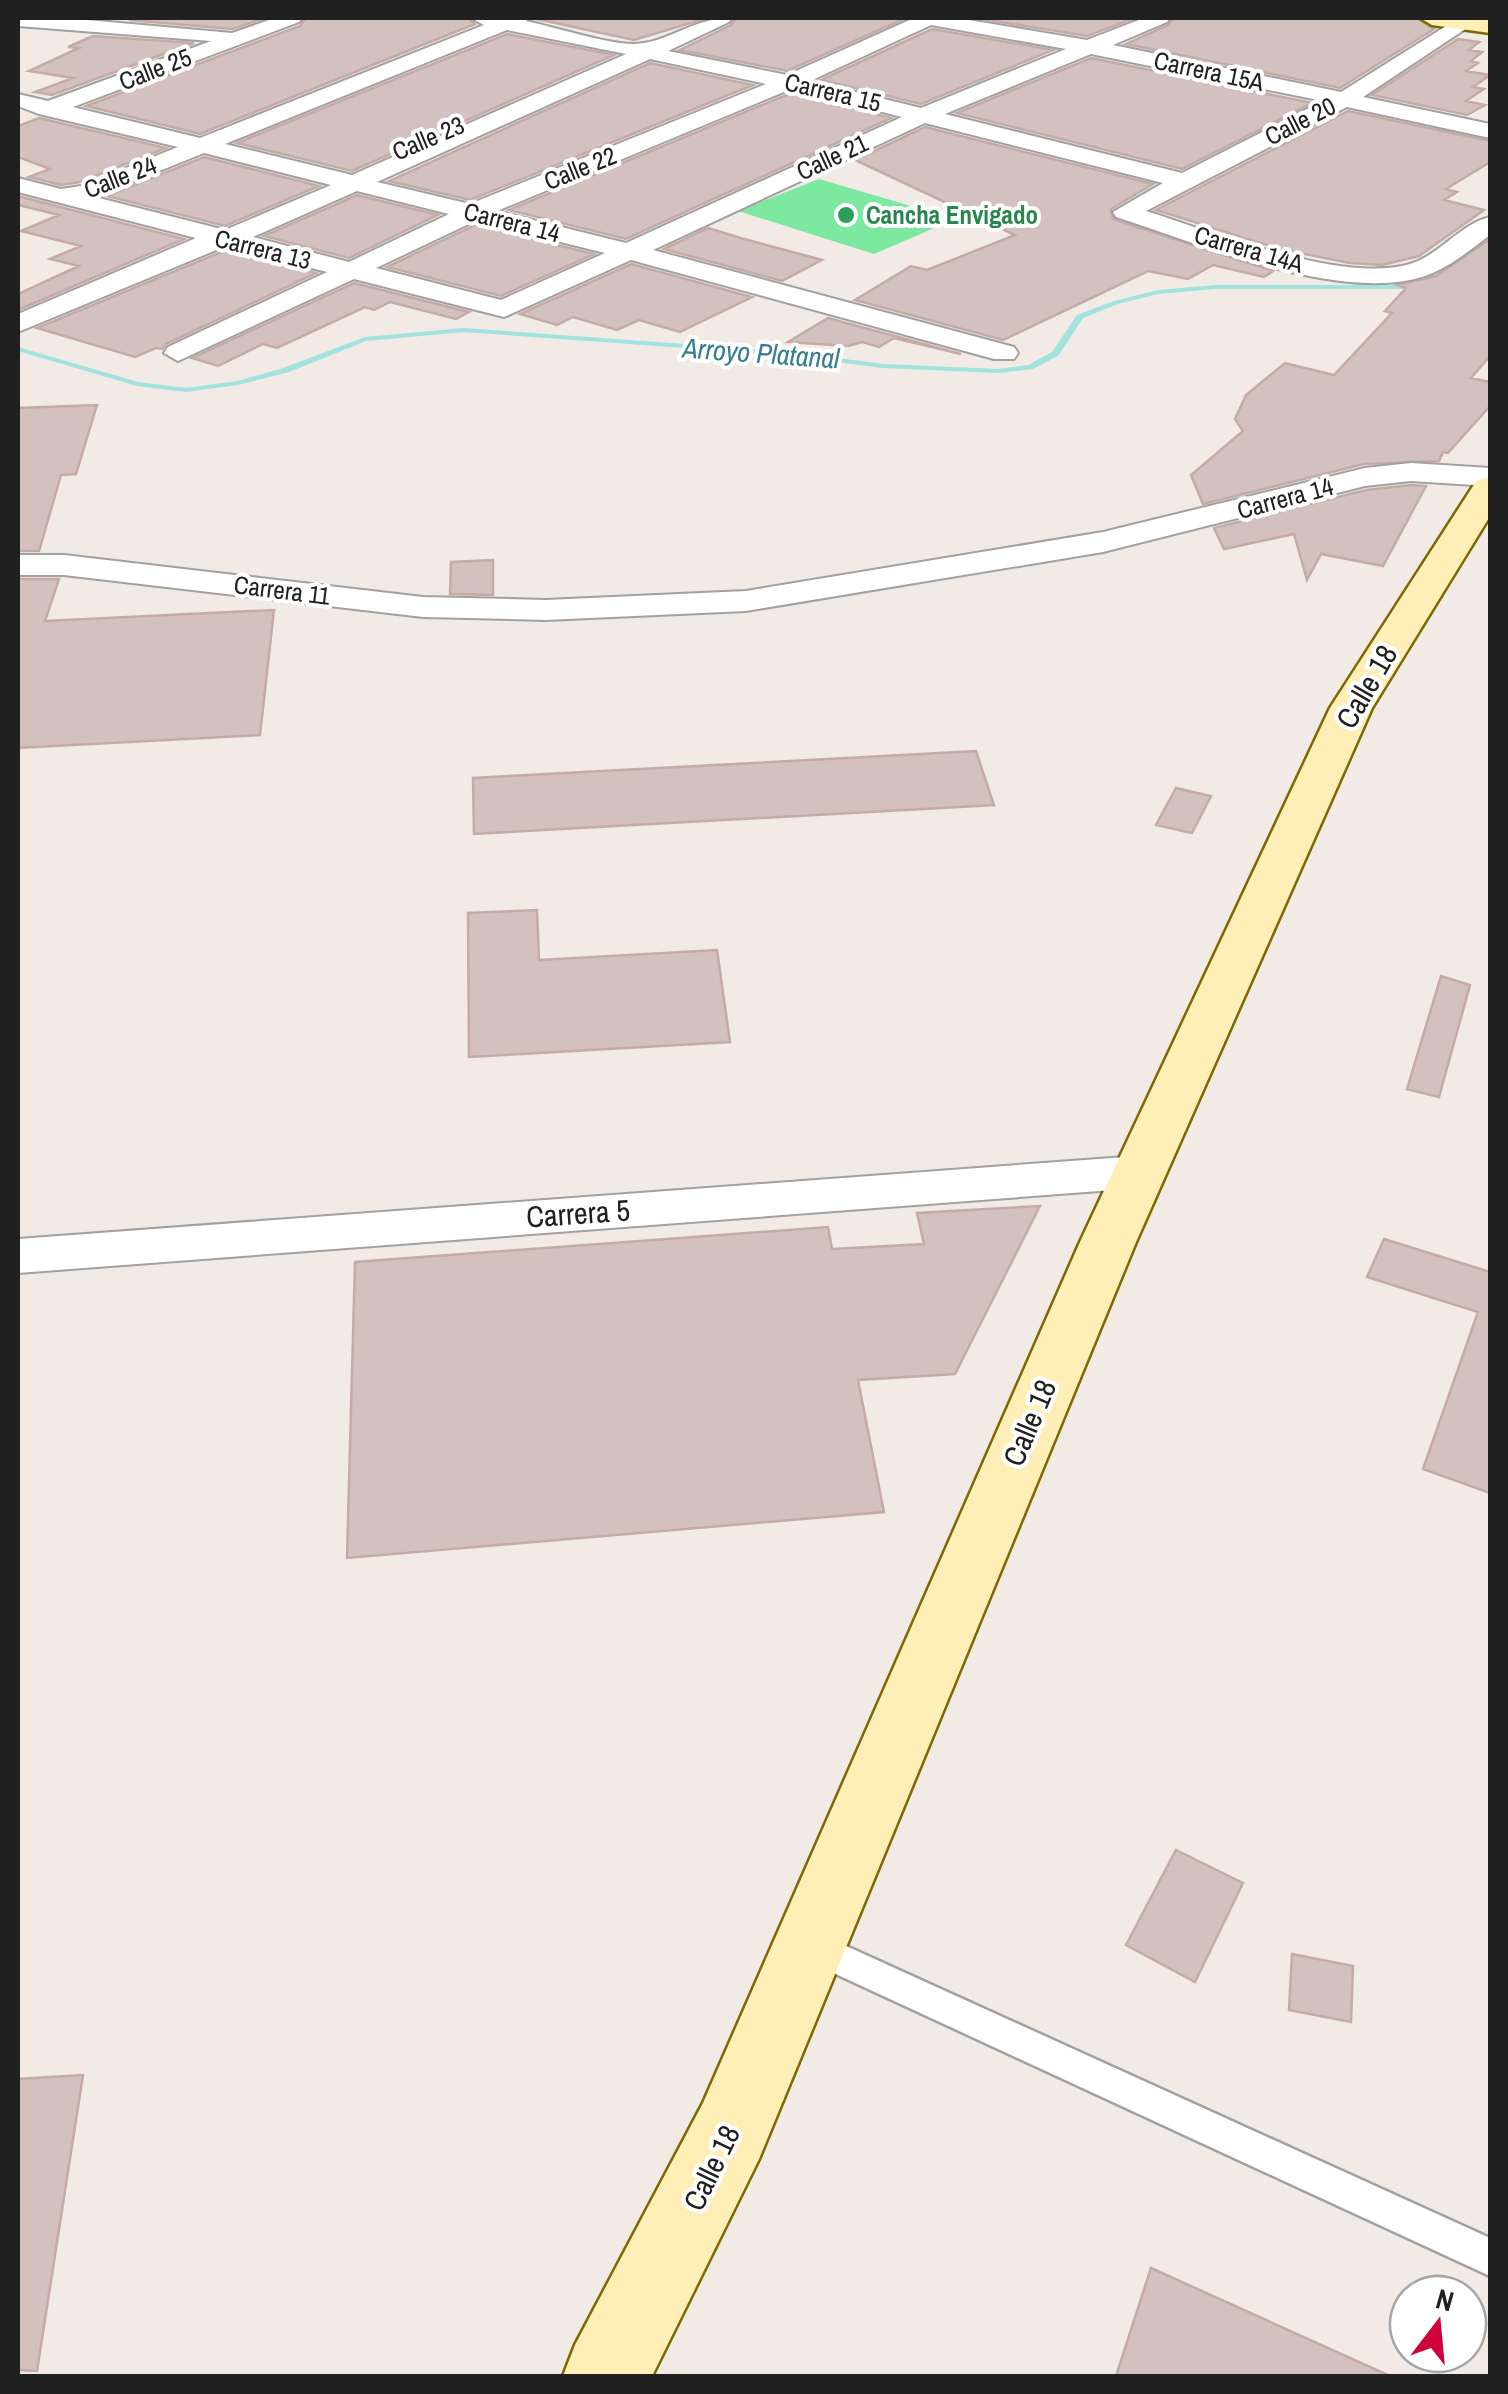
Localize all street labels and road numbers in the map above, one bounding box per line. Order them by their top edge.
street label: Calle 25 [114,40,196,98]
street label: Carrera 15A [1151,43,1267,99]
street label: Carrera 15 [781,64,885,120]
street label: Calle 20 [1259,89,1341,153]
street label: Calle 23 [387,108,469,168]
street label: Calle 21 [791,125,874,188]
street label: Calle 22 [539,138,621,198]
street label: Calle 24 [79,148,161,206]
street label: Carrera 14 [460,194,564,250]
street label: Carrera 14A [1191,217,1308,281]
street label: Carrera 13 [211,221,315,277]
street label: Carrera 14 [1233,469,1337,527]
street label: Carrera 11 [232,567,333,613]
street label: Calle 18 [1326,637,1406,736]
street label: Carrera 5 [525,1189,631,1237]
street label: Calle 18 [993,1373,1065,1472]
street label: Calle 18 [673,2118,749,2217]

